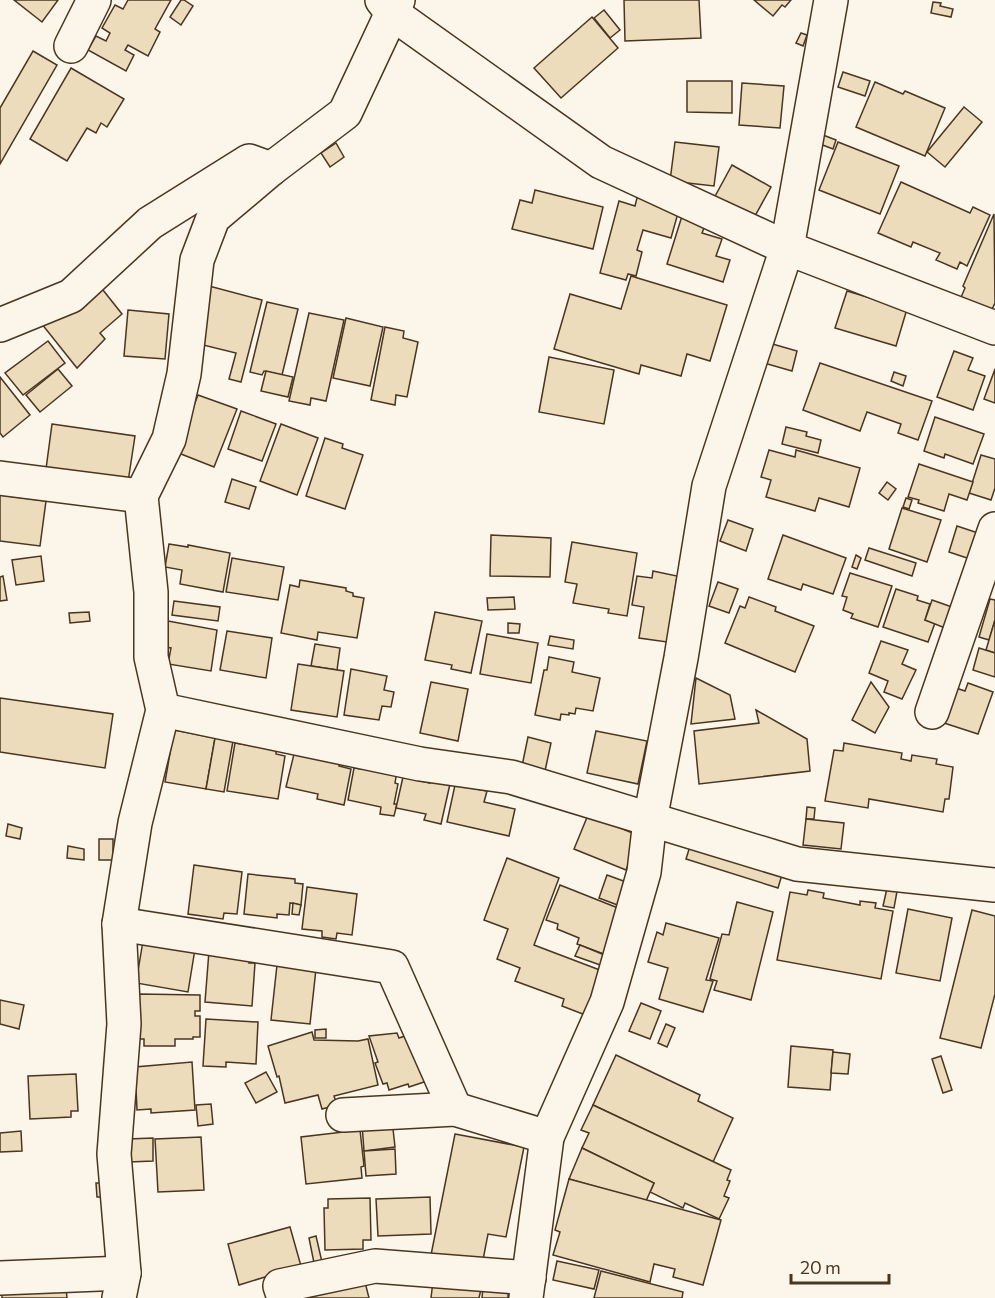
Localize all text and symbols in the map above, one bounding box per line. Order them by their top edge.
scale bar [791,1247,888,1285]
text: 20 m [800,1256,841,1278]

